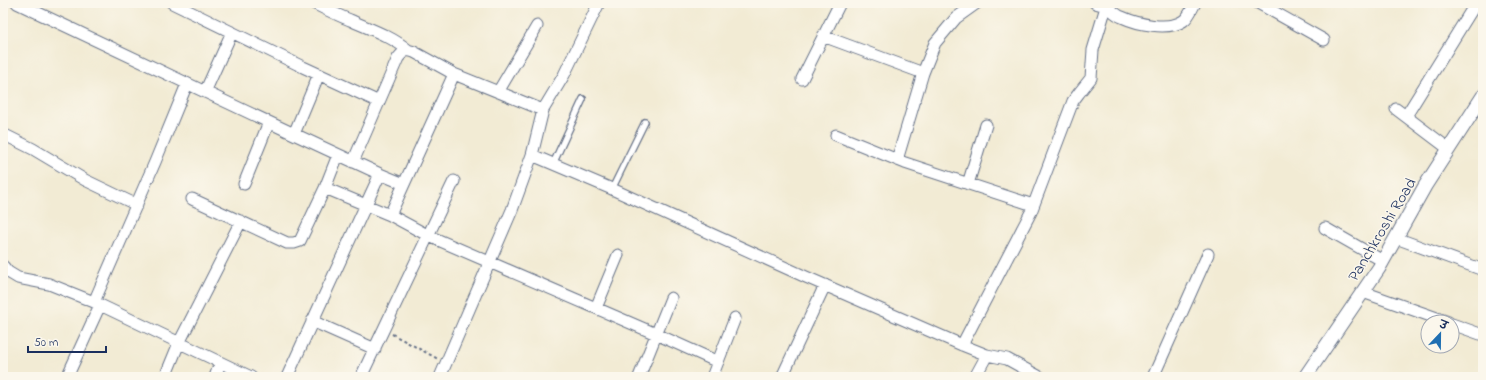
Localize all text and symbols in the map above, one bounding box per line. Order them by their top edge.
street label: Panchkroshi Road [1342,174,1423,286]
north arrow [1420,314,1460,354]
text: उ [1436,316,1451,335]
scale bar [28,328,106,354]
text: 50 m [34,334,58,352]

